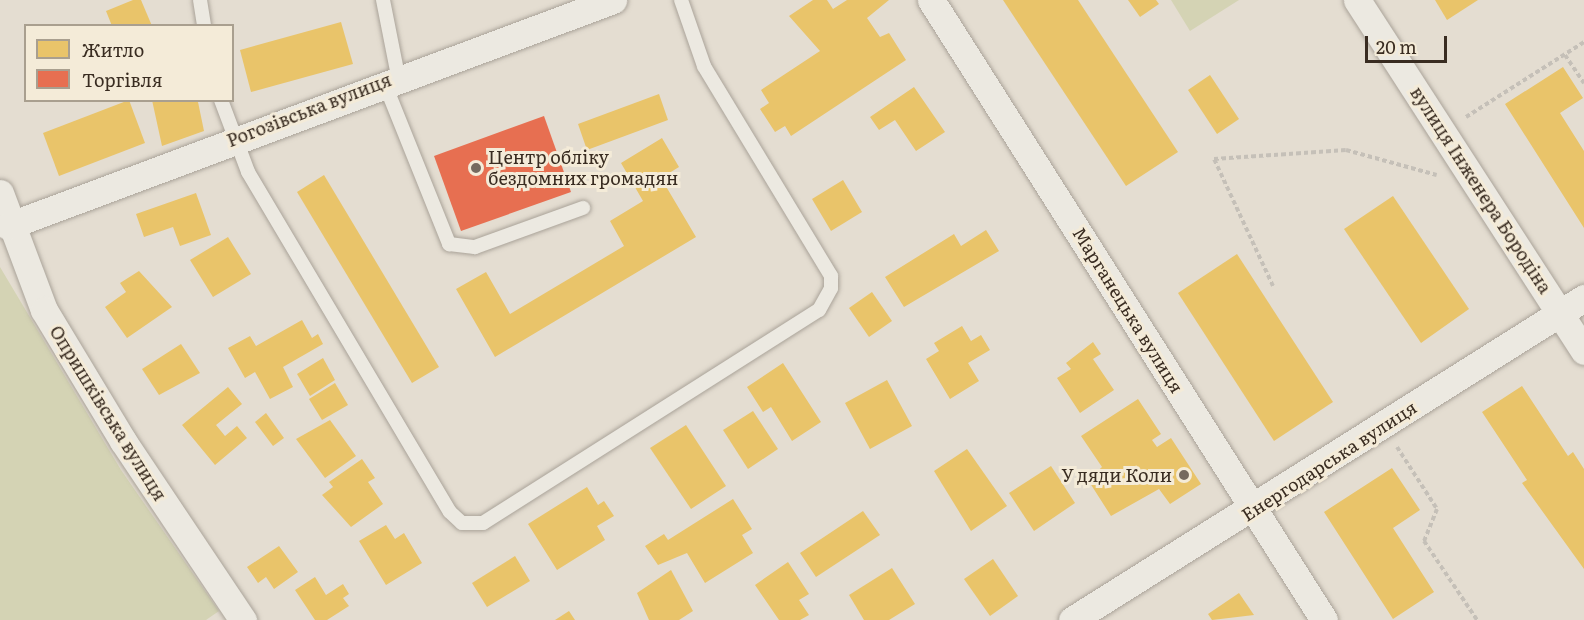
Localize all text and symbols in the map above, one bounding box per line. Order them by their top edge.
legend [24,24,234,102]
scale bar [1368,24,1450,62]
text: 20 m [1376,33,1417,60]
text: Житло [82,36,144,63]
text: Торгівля [82,66,163,93]
street label: Рогозівська вулиця [224,69,394,151]
street label: вулиця Інженера Бородіна [1406,82,1556,298]
place label: Центр обліку бездомних громадян [488,147,678,190]
marker: Центр обліку бездомних громадян [469,161,483,175]
street label: Марганецька вулиця [1068,223,1188,397]
street label: Опришківська вулиця [45,321,171,505]
street label: Енергодарська вулиця [1237,396,1421,526]
place label: У дяди Коли [1061,464,1172,486]
marker: У дяди Коли [1177,468,1191,482]

